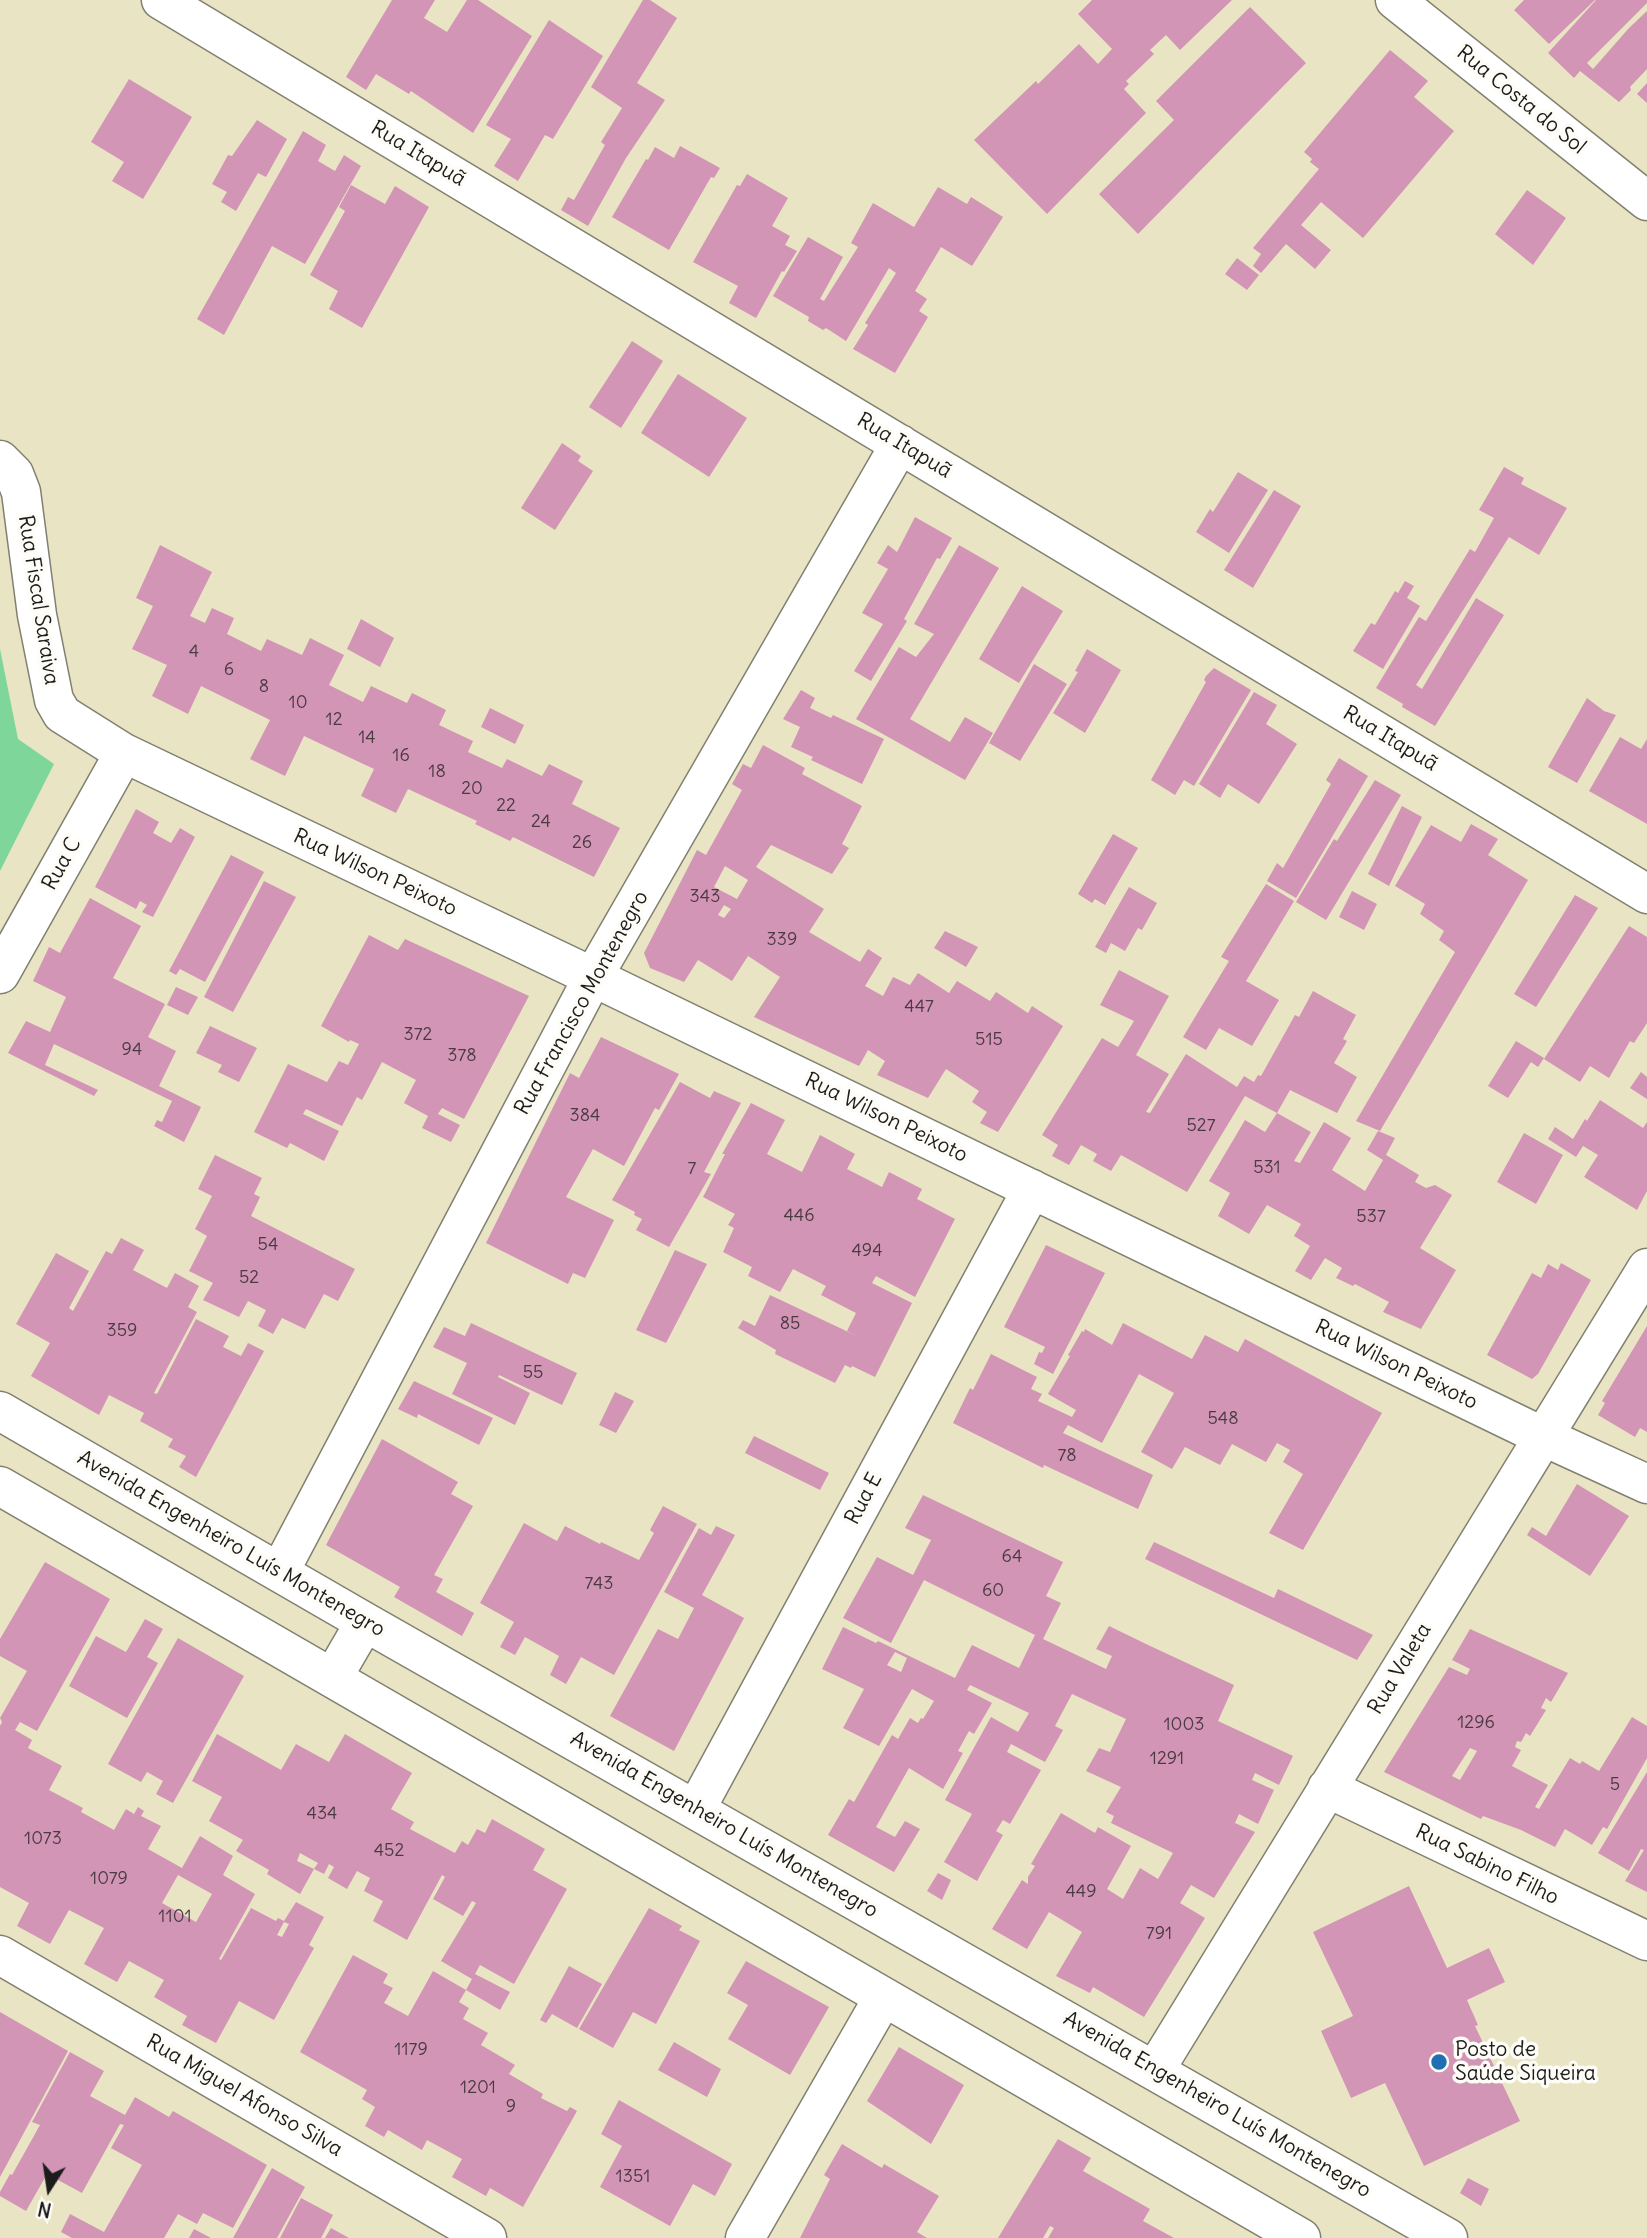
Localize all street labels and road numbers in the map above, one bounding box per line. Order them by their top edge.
street label: Rua Costa do Sol [1451,40,1591,160]
street label: Rua Itapuã [366,116,470,192]
street label: Rua Itapuã [852,408,956,484]
street label: Rua Fiscal Saraiva [12,513,64,687]
street label: Rua Itapuã [1338,701,1442,777]
street label: Rua Wilson Peixoto [289,824,461,922]
street label: Rua C [37,833,87,895]
street label: Rua Francisco Montenegro [510,887,654,1119]
street label: Rua Wilson Peixoto [801,1068,971,1168]
street label: Rua Wilson Peixoto [1311,1315,1481,1415]
street label: Avenida Engenheiro Luís Montenegro [73,1445,389,1643]
street label: Rua E [840,1469,888,1529]
street label: Rua Valeta [1363,1619,1437,1719]
street label: Avenida Engenheiro Luís Montenegro [566,1726,882,1924]
street label: Rua Sabino Filho [1411,1819,1563,1911]
street label: Avenida Engenheiro Luís Montenegro [1059,2006,1375,2204]
street label: Rua Miguel Afonso Silva [141,2029,347,2163]

